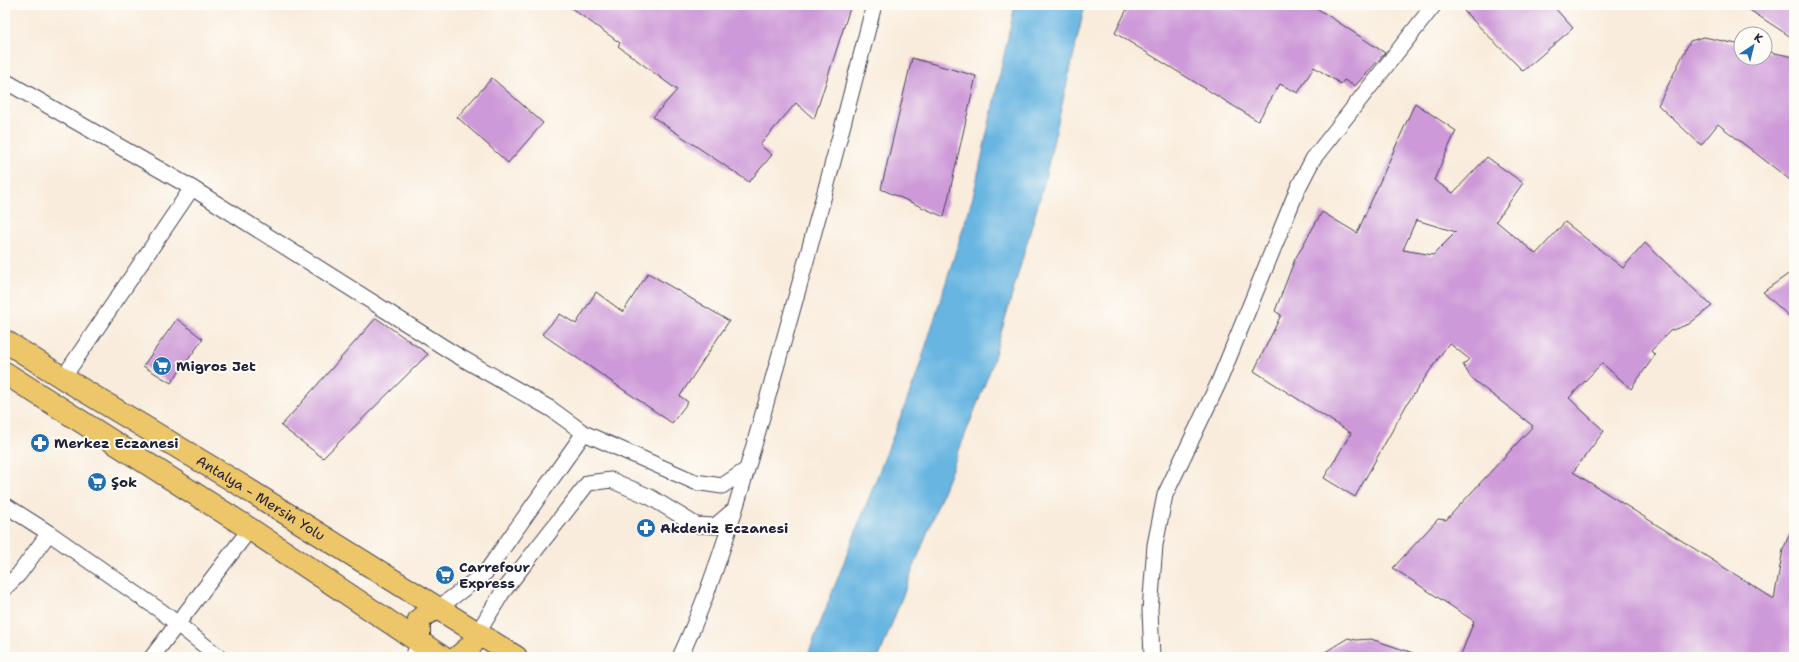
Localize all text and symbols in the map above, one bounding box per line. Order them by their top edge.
north arrow [1733,26,1773,66]
text: K [1751,30,1766,47]
supermarket icon: Migros Jet [151,355,173,377]
place label: Migros Jet [176,357,256,375]
pharmacy icon: Merkez Eczanesi [29,432,51,454]
place label: Merkez Eczanesi [54,434,179,452]
street label: Antalya - Mersin Yolu [193,451,328,545]
supermarket icon: Şok [86,471,108,493]
place label: Şok [111,473,137,491]
pharmacy icon: Akdeniz Eczanesi [635,517,657,539]
place label: Akdeniz Eczanesi [660,519,788,537]
place label: Carrefour Express [459,558,531,592]
supermarket icon: Carrefour Express [434,564,456,586]

